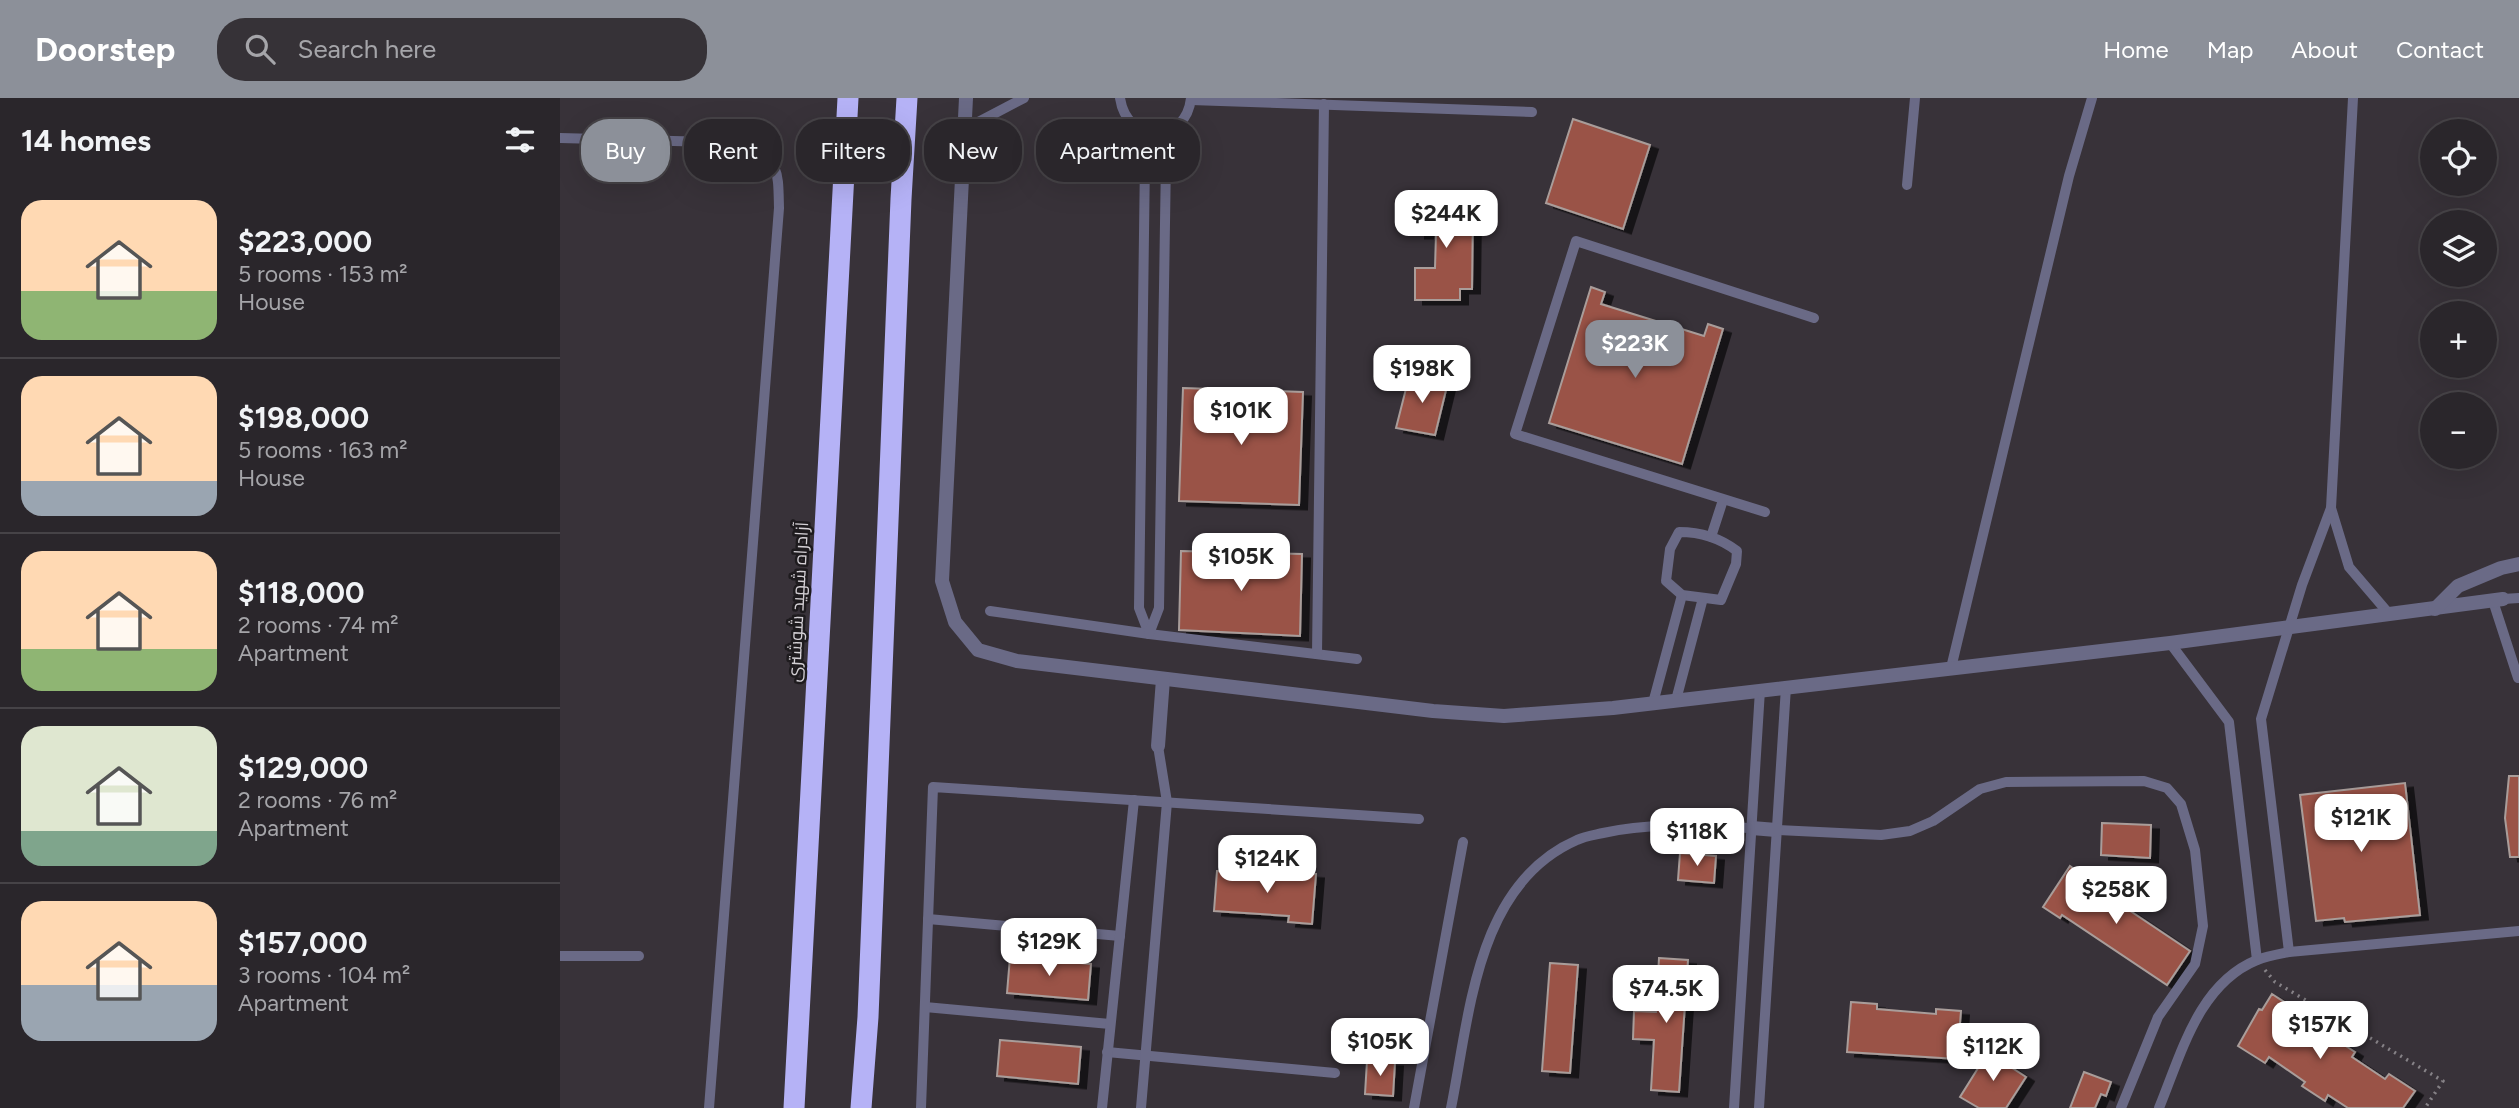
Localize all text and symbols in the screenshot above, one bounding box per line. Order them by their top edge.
search box [217,18,707,81]
text: Doorstep [35,30,175,69]
icon: search [241,30,279,68]
text: Search here [297,33,436,65]
text: Home [2103,35,2169,64]
text: Map [2207,35,2253,64]
text: About [2291,35,2358,64]
text: Contact [2396,35,2484,64]
chip: Buy [581,119,670,182]
chip: Rent [684,119,782,182]
chip: Filters [796,119,910,182]
chip: New [924,119,1022,182]
chip: Apartment [1036,119,1200,182]
map controls [2420,119,2497,469]
button: locate [2420,119,2497,196]
icon: filters [501,121,539,159]
text: 14 homes [21,122,151,159]
pin: $244K [1397,190,1495,250]
text: $244K [1411,199,1481,227]
button: layers [2420,210,2497,287]
text: $223,000 [238,223,372,260]
icon: home [77,228,161,312]
text: 5 rooms · 153 m² [238,260,408,288]
text: House [238,288,305,316]
button: + [2420,301,2497,378]
pin: $223K [1586,320,1684,380]
text: $223K [1601,329,1669,357]
pin: $198K [1373,345,1471,405]
text: $198K [1389,354,1455,382]
pin: $101K [1192,388,1290,447]
button: − [2420,392,2497,469]
text: $101K [1210,396,1272,424]
text: $198,000 [238,399,369,436]
icon: home [77,404,161,488]
text: 5 rooms · 163 m² [238,436,407,464]
text: House [238,464,305,492]
street label: آزادراه شهید شوشتری [783,521,813,683]
pin: $105K [1192,533,1290,593]
text: $105K [1208,542,1274,570]
text: $118,000 [238,574,364,611]
icon: home [77,579,161,663]
text: 2 rooms · 74 m² [238,611,399,639]
text: Apartment [238,639,349,667]
text: $129,000 [238,749,368,786]
icon: home [77,754,161,838]
text: 2 rooms · 76 m² [238,786,397,814]
pin: $121K [2312,794,2410,854]
text: $121K [2331,803,2391,831]
pin: $118K [1648,808,1746,868]
text: Apartment [238,814,349,842]
text: $118K [1666,817,1728,845]
pin: $124K [1218,836,1316,895]
text: $124K [1234,844,1300,872]
pin: $258K [2067,866,2165,926]
text: $258K [2082,875,2150,903]
pin: $129K [1000,918,1098,978]
text: $157,000 [238,924,367,961]
text: $129K [1017,927,1081,955]
icon: home [77,929,161,1013]
text: 3 rooms · 104 m² [238,961,410,989]
pin: $74.5K [1609,965,1723,1025]
text: $74.5K [1629,974,1703,1002]
text: Apartment [238,989,349,1017]
pin: $157K [2271,1002,2369,1061]
text: $157K [2288,1010,2352,1038]
pin: $105K [1331,1018,1429,1078]
pin: $112K [1944,1024,2042,1083]
text: $105K [1347,1027,1413,1055]
text: $112K [1963,1032,2023,1060]

